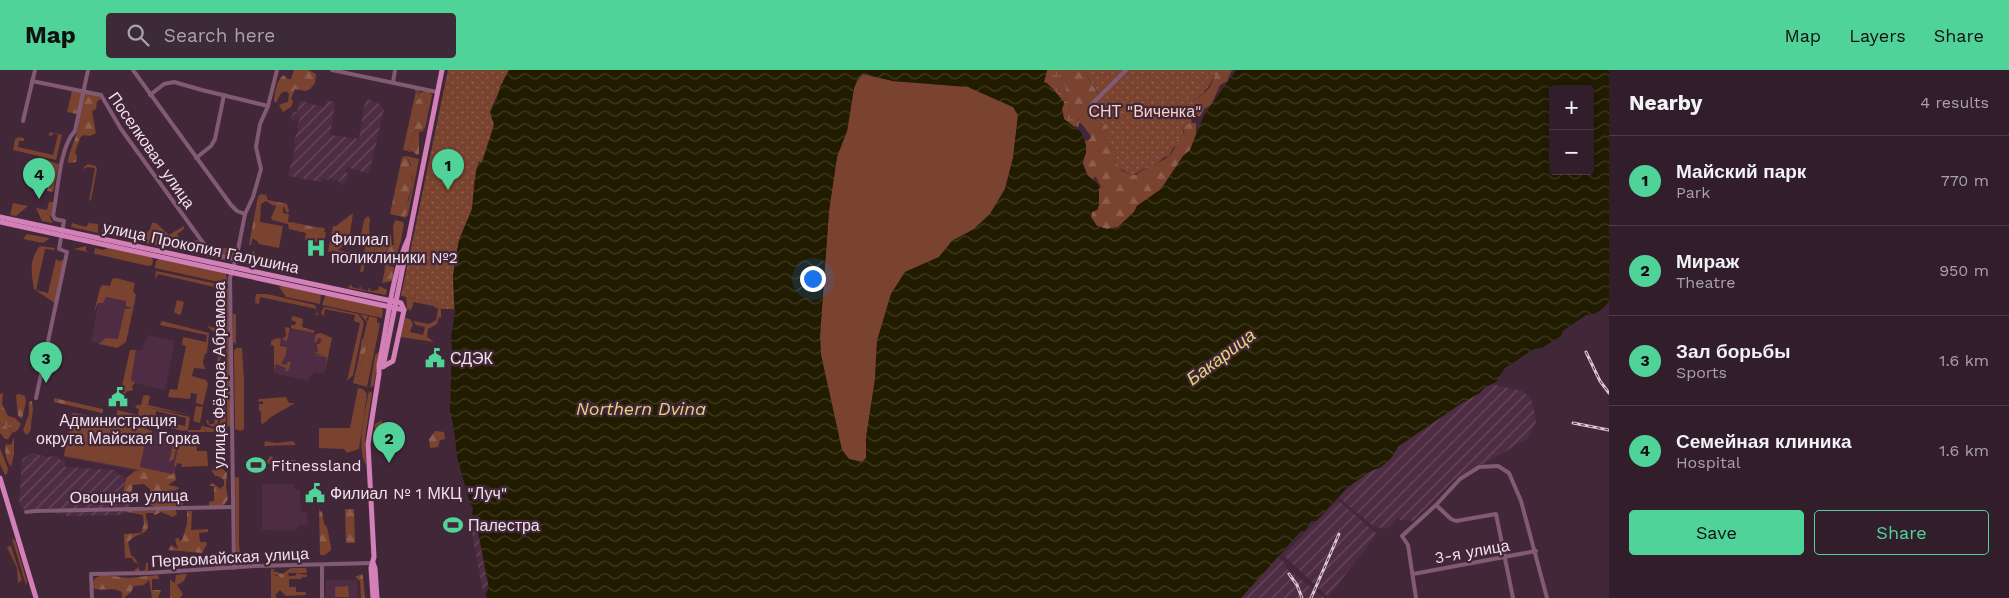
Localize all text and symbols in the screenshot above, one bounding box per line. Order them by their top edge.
search box [106,13,456,58]
text: Map [25,21,76,49]
icon: search [124,21,152,49]
text: Search here [164,24,275,47]
text: Map [1784,25,1821,46]
text: Layers [1849,25,1906,46]
text: Share [1934,25,1984,46]
map controls [1549,85,1594,175]
button: + [1549,85,1594,130]
street label: Поселковая улица [104,89,199,212]
text: Nearby [1629,90,1702,115]
text: 4 results [1920,93,1989,112]
park label: СНТ "Виченка" [1088,102,1202,121]
button: − [1549,130,1594,175]
pin: 1 [432,149,464,190]
pin: 4 [23,158,55,199]
text: Майский парк [1676,160,1806,183]
text: 1 [1642,171,1648,190]
text: 770 m [1941,171,1989,190]
text: Park [1676,183,1710,202]
street label: улица Прокопия Галушина [101,217,301,278]
place label: Филиал поликлиники №2 [331,230,458,267]
hospital icon: Филиал поликлиники №2 [305,237,327,259]
text: Мираж [1676,250,1739,273]
text: 2 [1640,261,1650,280]
text: 950 m [1939,261,1989,280]
your location [800,266,826,292]
text: Theatre [1676,273,1735,292]
street label: улица Фёдора Абрамова [210,282,229,468]
water label: Бакарица [1182,324,1259,389]
text: Зал борьбы [1676,340,1791,363]
pin: 3 [30,342,62,383]
public building icon: СДЭК [424,347,446,369]
place label: СДЭК [450,349,494,368]
text: 3 [1640,351,1650,370]
text: 1.6 km [1939,351,1989,370]
text: Sports [1676,363,1727,382]
public building icon: Администрация округа Майская Горка [107,386,129,408]
water label: Northern Dvina [576,398,706,419]
place label: Администрация округа Майская Горка [36,411,200,448]
pin: 2 [373,422,405,463]
text: Семейная клиника [1676,430,1852,453]
text: 4 [1640,441,1650,460]
text: 1.6 km [1939,441,1989,460]
text: Hospital [1676,453,1741,472]
sports icon: Fitnessland [245,454,267,476]
place label: Fitnessland [271,456,362,475]
public building icon: Филиал № 1 МКЦ "Луч" [304,482,326,504]
place label: Филиал № 1 МКЦ "Луч" [330,484,507,503]
street label: Овощная улица [70,486,189,507]
button: Save [1629,510,1804,555]
button: Share [1814,510,1989,555]
sports icon: Палестра [442,514,464,536]
place label: Палестра [468,516,540,535]
street label: 3-я улица [1433,536,1511,567]
street label: Первомайская улица [151,544,309,571]

